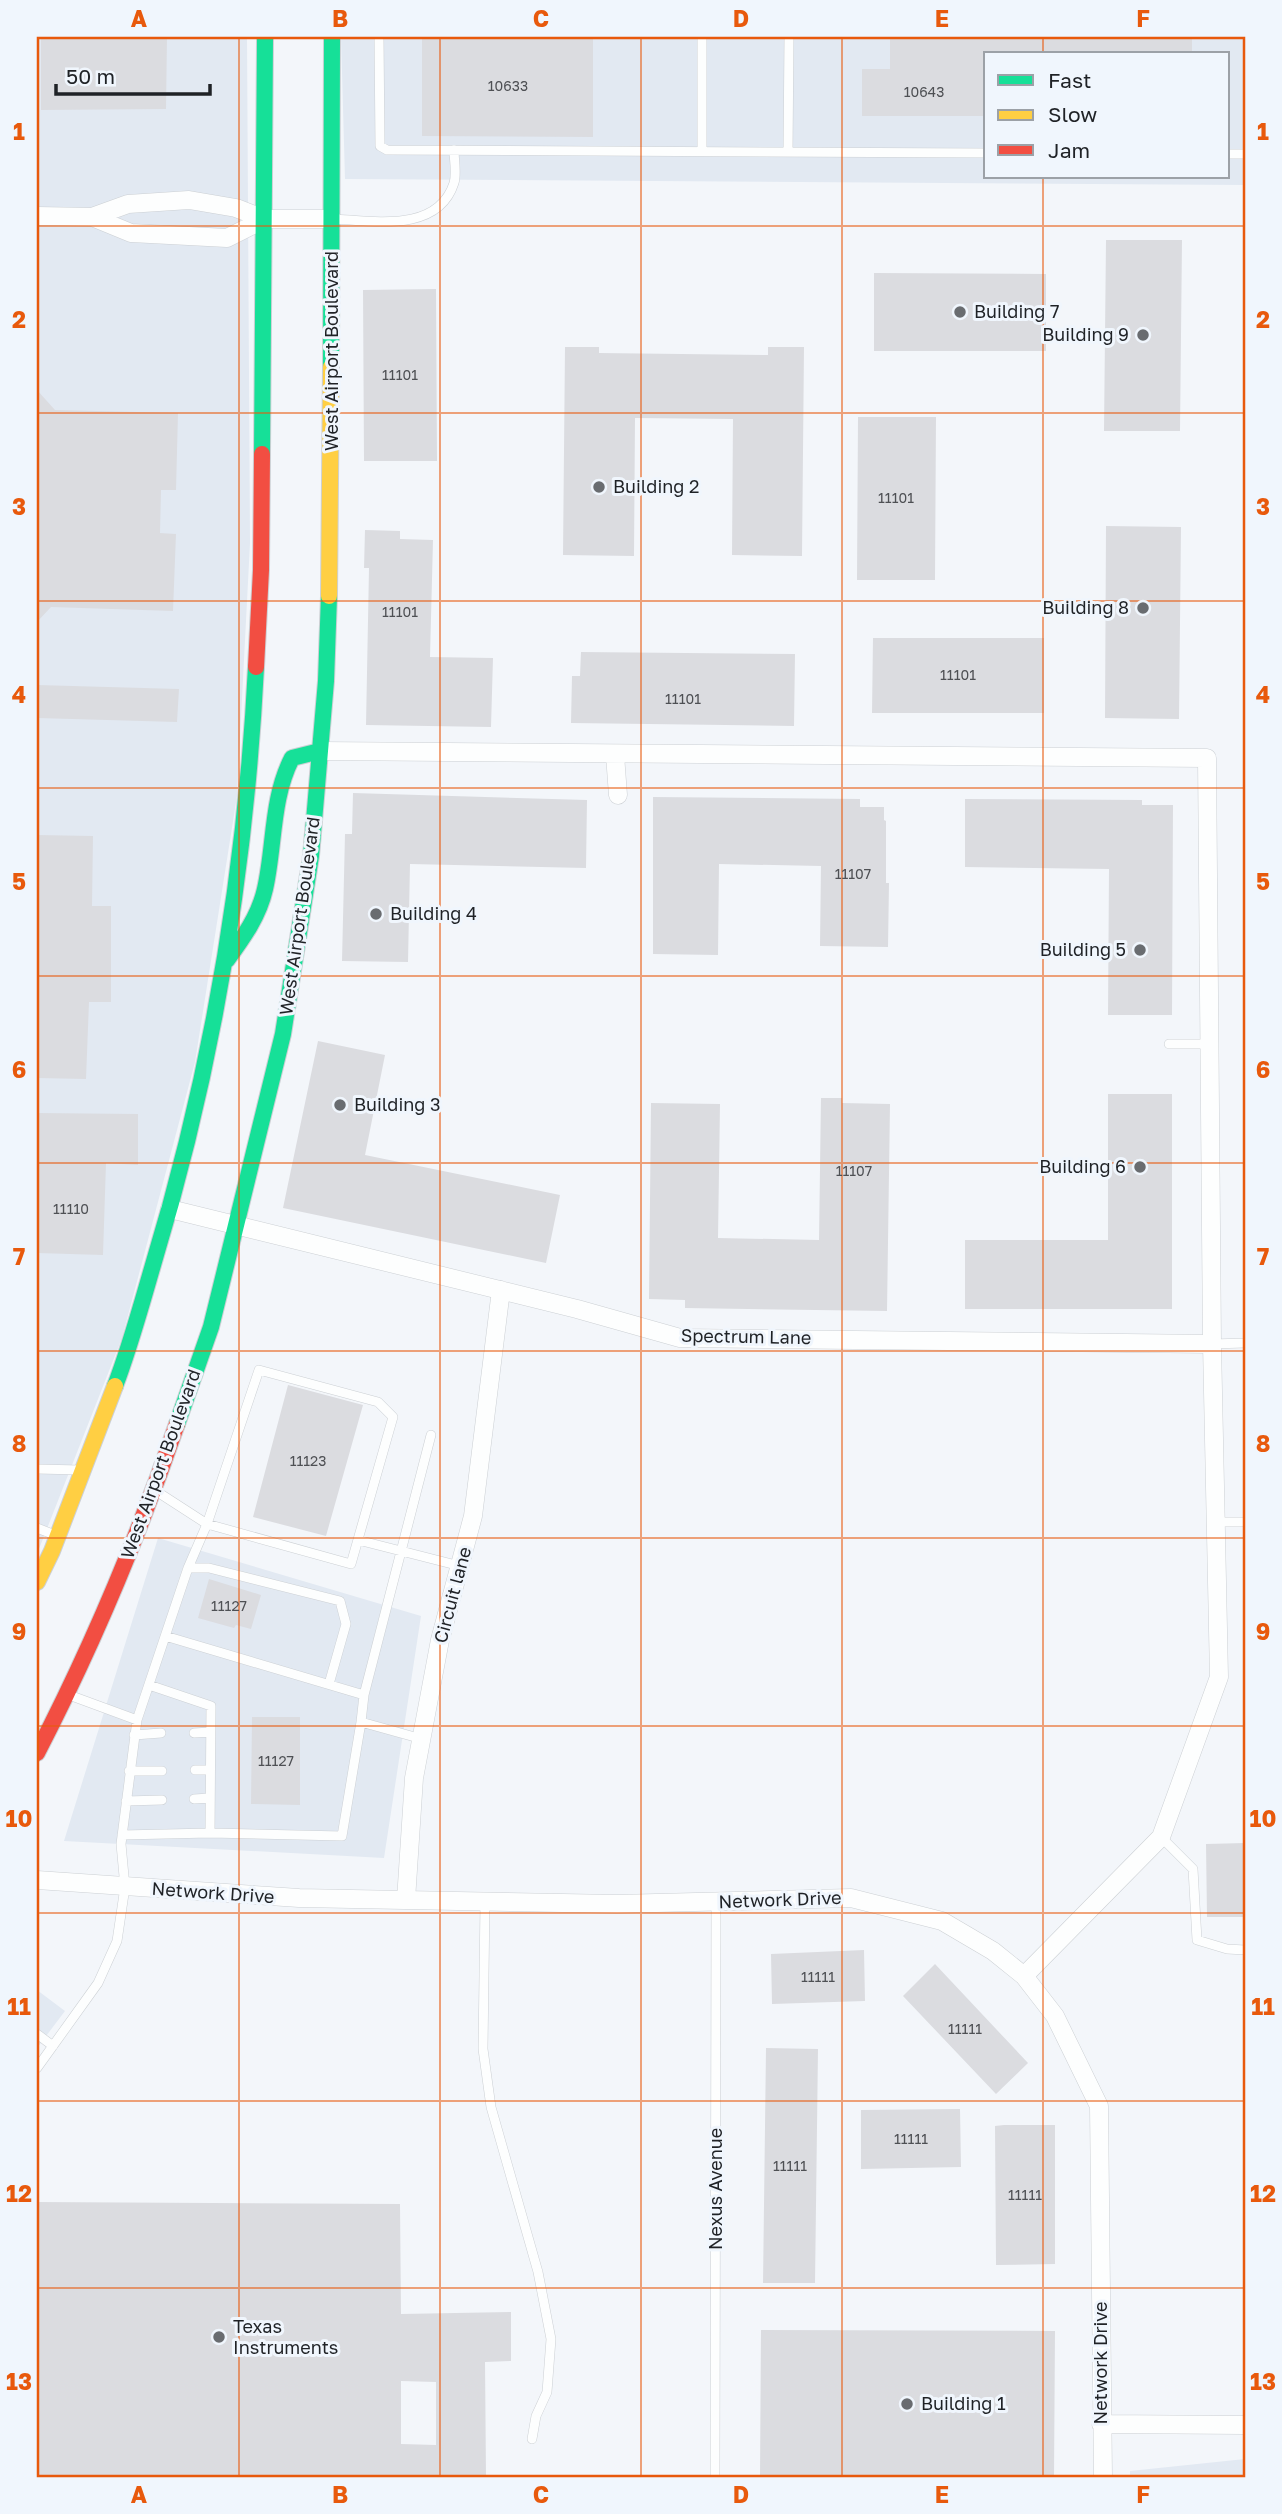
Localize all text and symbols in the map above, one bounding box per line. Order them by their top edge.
text: A [131,4,148,32]
text: B [332,4,348,32]
text: C [533,4,549,32]
text: D [733,4,749,32]
text: E [935,4,949,32]
text: F [1136,4,1150,32]
scale bar [56,52,210,96]
legend [984,52,1230,178]
text: 50 m [66,63,115,89]
text: Fast [1048,67,1091,93]
house number: 10633 [488,77,528,94]
house number: 10643 [904,83,944,100]
text: Slow [1048,101,1097,127]
text: 1 [13,117,25,145]
text: 1 [1257,117,1269,145]
text: Jam [1048,137,1090,163]
street label: West Airport Boulevard [320,251,342,451]
place label: Building 7 [974,300,1059,322]
marker: Building 7 [952,304,968,320]
text: 2 [12,305,26,333]
text: 2 [1256,305,1270,333]
place label: Building 9 [1042,323,1129,345]
marker: Building 9 [1135,327,1151,343]
house number: 11101 [382,366,418,383]
place label: Building 2 [613,475,699,497]
marker: Building 2 [591,479,607,495]
house number: 11101 [878,489,914,506]
text: 3 [12,492,26,520]
text: 3 [1256,492,1270,520]
place label: Building 8 [1042,596,1129,618]
marker: Building 8 [1135,600,1151,616]
house number: 11101 [382,603,418,620]
house number: 11101 [940,666,976,683]
text: 4 [12,680,26,708]
text: 4 [1256,680,1270,708]
house number: 11101 [665,690,701,707]
street label: West Airport Boulevard [274,815,324,1016]
house number: 11107 [835,865,871,882]
text: 5 [12,867,26,895]
text: 5 [1256,867,1270,895]
place label: Building 4 [390,902,477,924]
marker: Building 4 [368,906,384,922]
place label: Building 5 [1040,938,1126,960]
marker: Building 5 [1132,942,1148,958]
text: 6 [12,1055,26,1083]
text: 6 [1256,1055,1270,1083]
place label: Building 3 [354,1093,440,1115]
marker: Building 3 [332,1097,348,1113]
place label: Building 6 [1039,1155,1126,1177]
marker: Building 6 [1132,1159,1148,1175]
house number: 11107 [836,1162,872,1179]
house number: 11110 [53,1200,89,1217]
text: 7 [13,1242,25,1270]
text: 7 [1257,1242,1269,1270]
street label: Spectrum Lane [681,1324,811,1348]
street label: West Airport Boulevard [116,1366,205,1561]
text: 8 [12,1429,26,1457]
text: 8 [1256,1429,1270,1457]
house number: 11123 [290,1452,326,1469]
street label: Circuit lane [429,1544,475,1645]
house number: 11127 [211,1597,247,1614]
text: 9 [12,1617,26,1645]
text: 9 [1256,1617,1270,1645]
house number: 11127 [258,1752,294,1769]
text: 10 [6,1804,32,1832]
text: 10 [1250,1804,1276,1832]
street label: Network Drive [151,1877,275,1907]
street label: Network Drive [718,1886,842,1912]
house number: 11111 [801,1968,835,1985]
text: 11 [7,1992,31,2020]
text: 11 [1251,1992,1275,2020]
house number: 11111 [948,2020,982,2037]
street label: Nexus Avenue [704,2128,726,2250]
house number: 11111 [894,2130,928,2147]
house number: 11111 [773,2157,807,2174]
text: 12 [6,2179,32,2207]
text: 12 [1250,2179,1276,2207]
house number: 11111 [1008,2186,1042,2203]
street label: Network Drive [1089,2302,1111,2425]
place label: Texas Instruments [233,2315,338,2358]
marker: Texas Instruments [211,2329,227,2345]
text: 13 [6,2367,32,2395]
text: 13 [1250,2367,1276,2395]
place label: Building 1 [921,2392,1006,2414]
marker: Building 1 [899,2396,915,2412]
text: A [131,2480,148,2508]
text: B [332,2480,348,2508]
text: C [533,2480,549,2508]
text: D [733,2480,749,2508]
text: E [935,2480,949,2508]
text: F [1136,2480,1150,2508]

